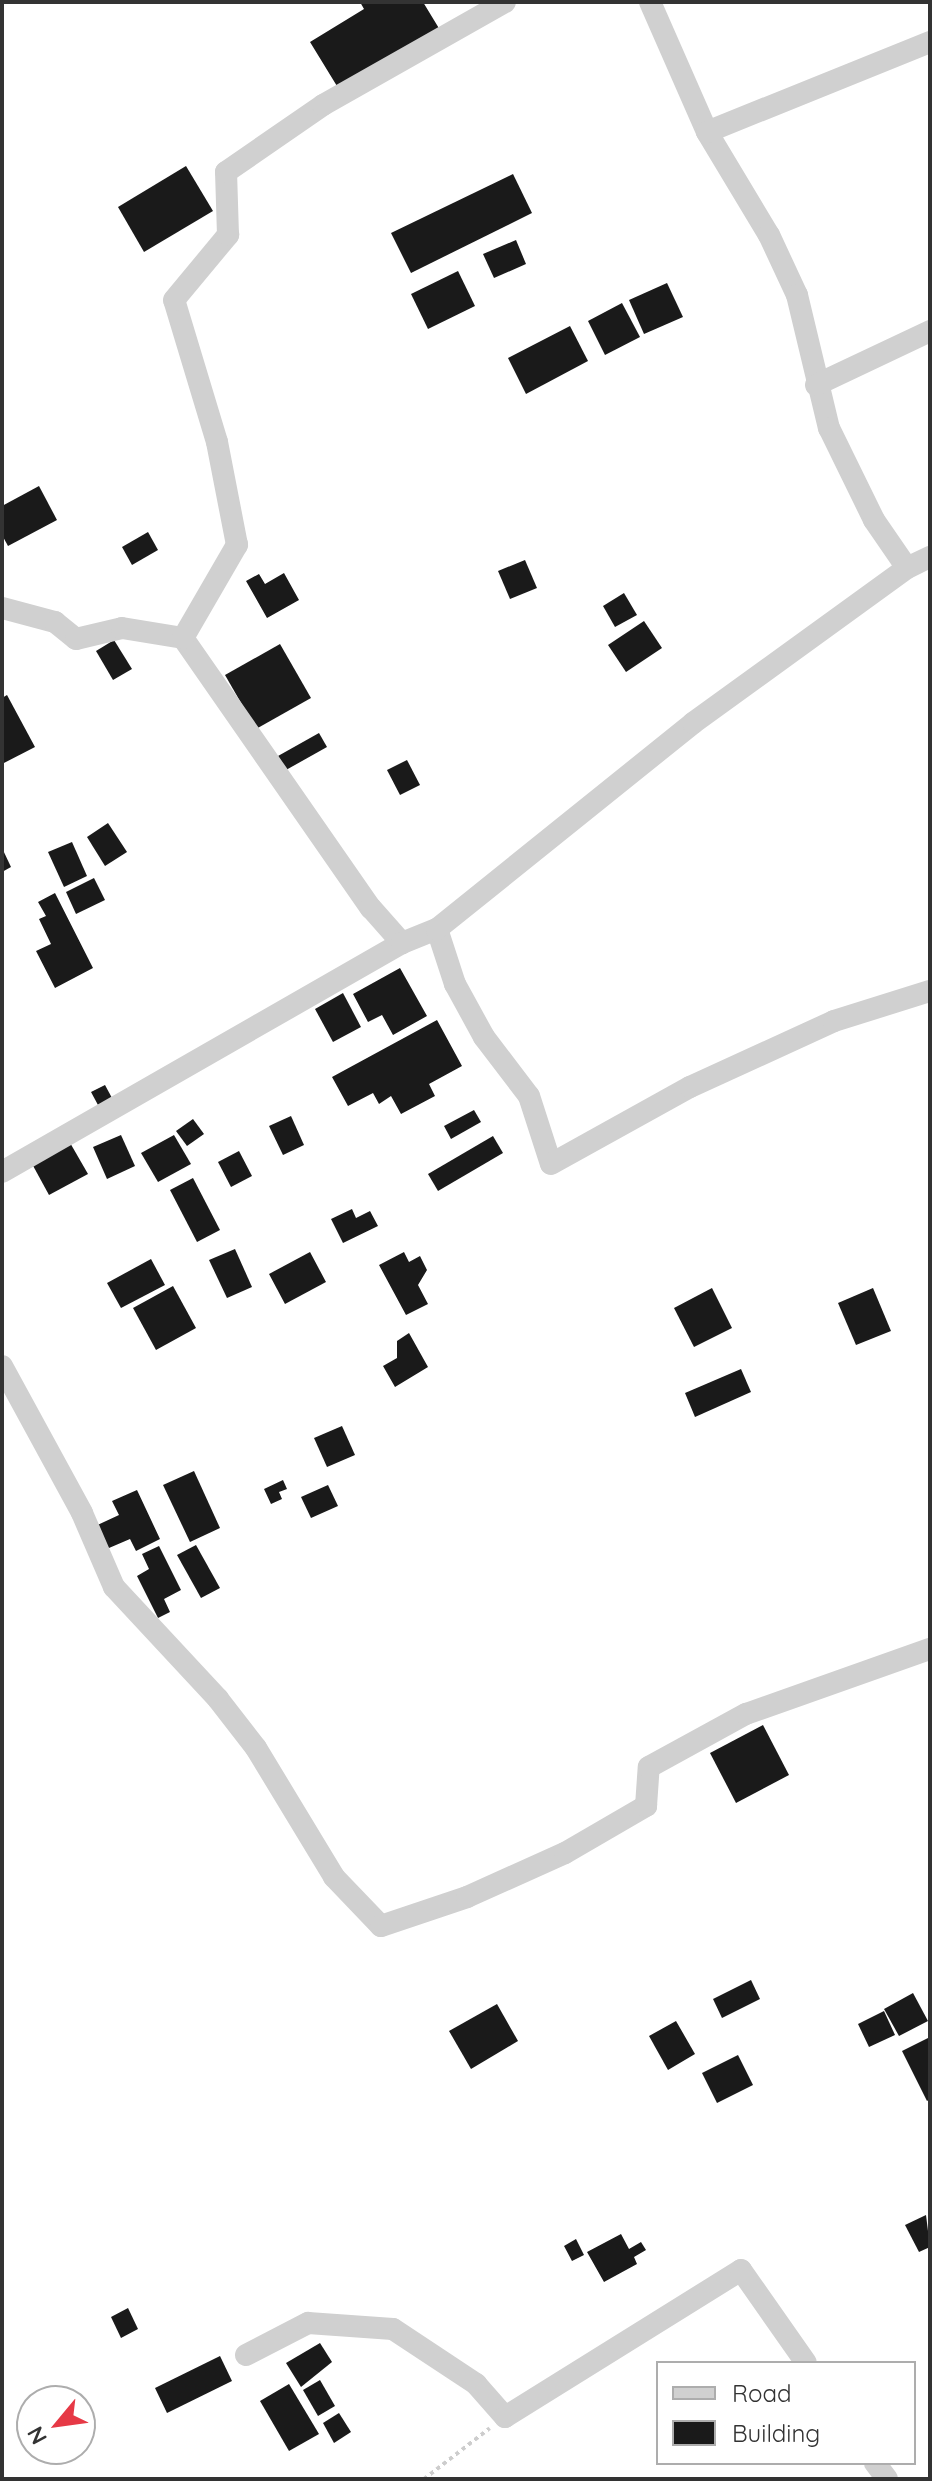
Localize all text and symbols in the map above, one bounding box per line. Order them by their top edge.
legend [656,2361,916,2465]
text: Road [732,2378,792,2408]
north arrow [16,2385,96,2465]
text: Building [732,2418,820,2448]
text: N [21,2422,53,2450]

